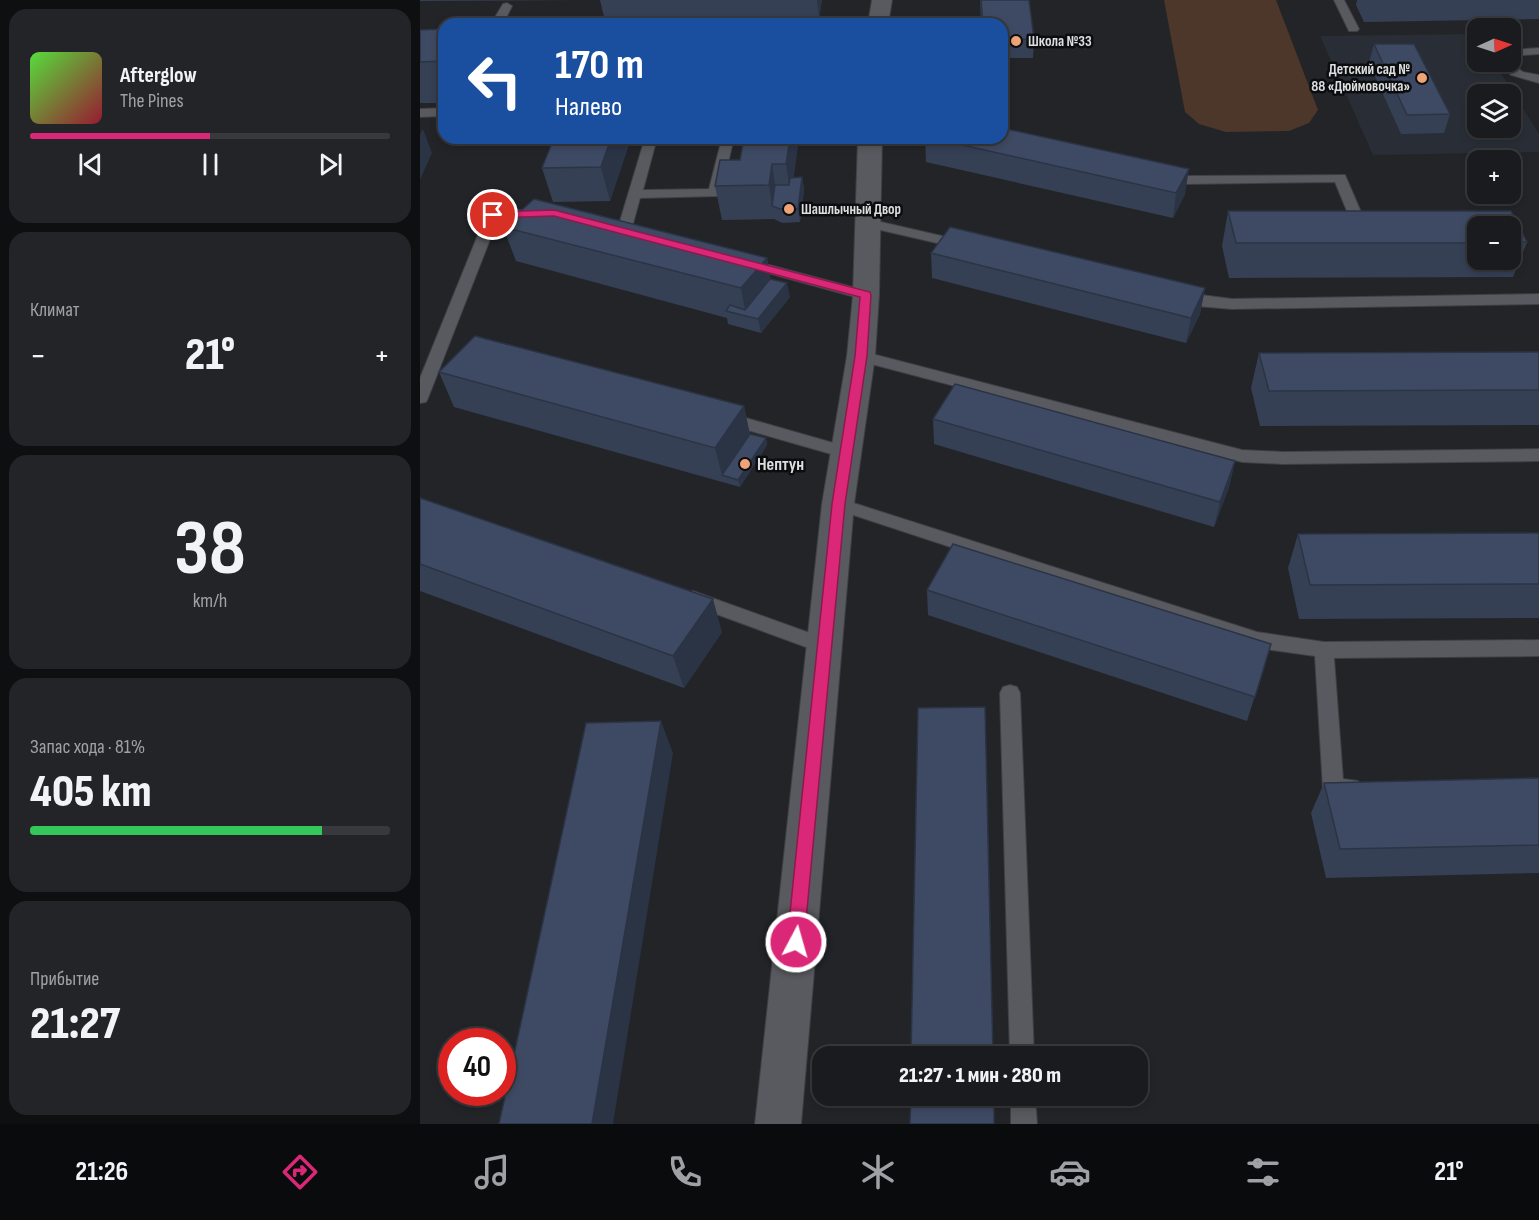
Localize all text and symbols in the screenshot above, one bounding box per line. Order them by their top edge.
north arrow [1467,18,1521,72]
map controls [1467,18,1521,270]
place label: Школа №33 [1028,32,1092,51]
marker: Школа №33 [1009,34,1023,48]
text: 170 m [555,40,644,91]
icon: left [456,42,534,120]
place label: Детский сад № 88 «Дюймовочка» [1311,60,1410,96]
text: Afterglow [120,62,197,89]
marker: Детский сад № 88 «Дюймовочка» [1415,71,1429,85]
button: layers [1467,84,1521,138]
text: The Pines [120,89,184,113]
text: Налево [555,91,622,123]
icon: previous [74,148,107,181]
icon: pause [194,148,227,181]
icon: next [314,148,347,181]
button: + [1467,150,1521,204]
pin [467,189,518,240]
icon: arrive [476,198,509,231]
place label: Шашлычный Двор [801,200,901,219]
marker: Шашлычный Двор [782,202,796,216]
button: − [1467,216,1521,270]
text: Климат [30,298,80,322]
text: 21° [185,328,235,383]
text: − [30,336,46,376]
text: + [374,336,390,376]
place label: Нептун [757,454,804,475]
marker: Нептун [738,457,752,471]
text: 38 [174,503,246,596]
text: km/h [193,589,227,613]
text: Запас хода · 81% [30,735,145,759]
text: 405 km [30,765,151,820]
position arrow [764,910,828,974]
text: Прибытие [30,967,99,991]
text: 21:27 [30,997,120,1052]
speed limit sign: 40 [438,1028,516,1106]
text: 21:27 · 1 мин · 280 m [899,1062,1061,1089]
icon: directions [279,1151,321,1193]
icon: music [471,1151,513,1193]
icon: phone [664,1151,706,1193]
icon: climate [857,1151,899,1193]
icon: car [1049,1151,1091,1193]
icon: filters [1242,1151,1284,1193]
text: 21:26 [75,1156,128,1188]
text: 21° [1434,1156,1464,1188]

